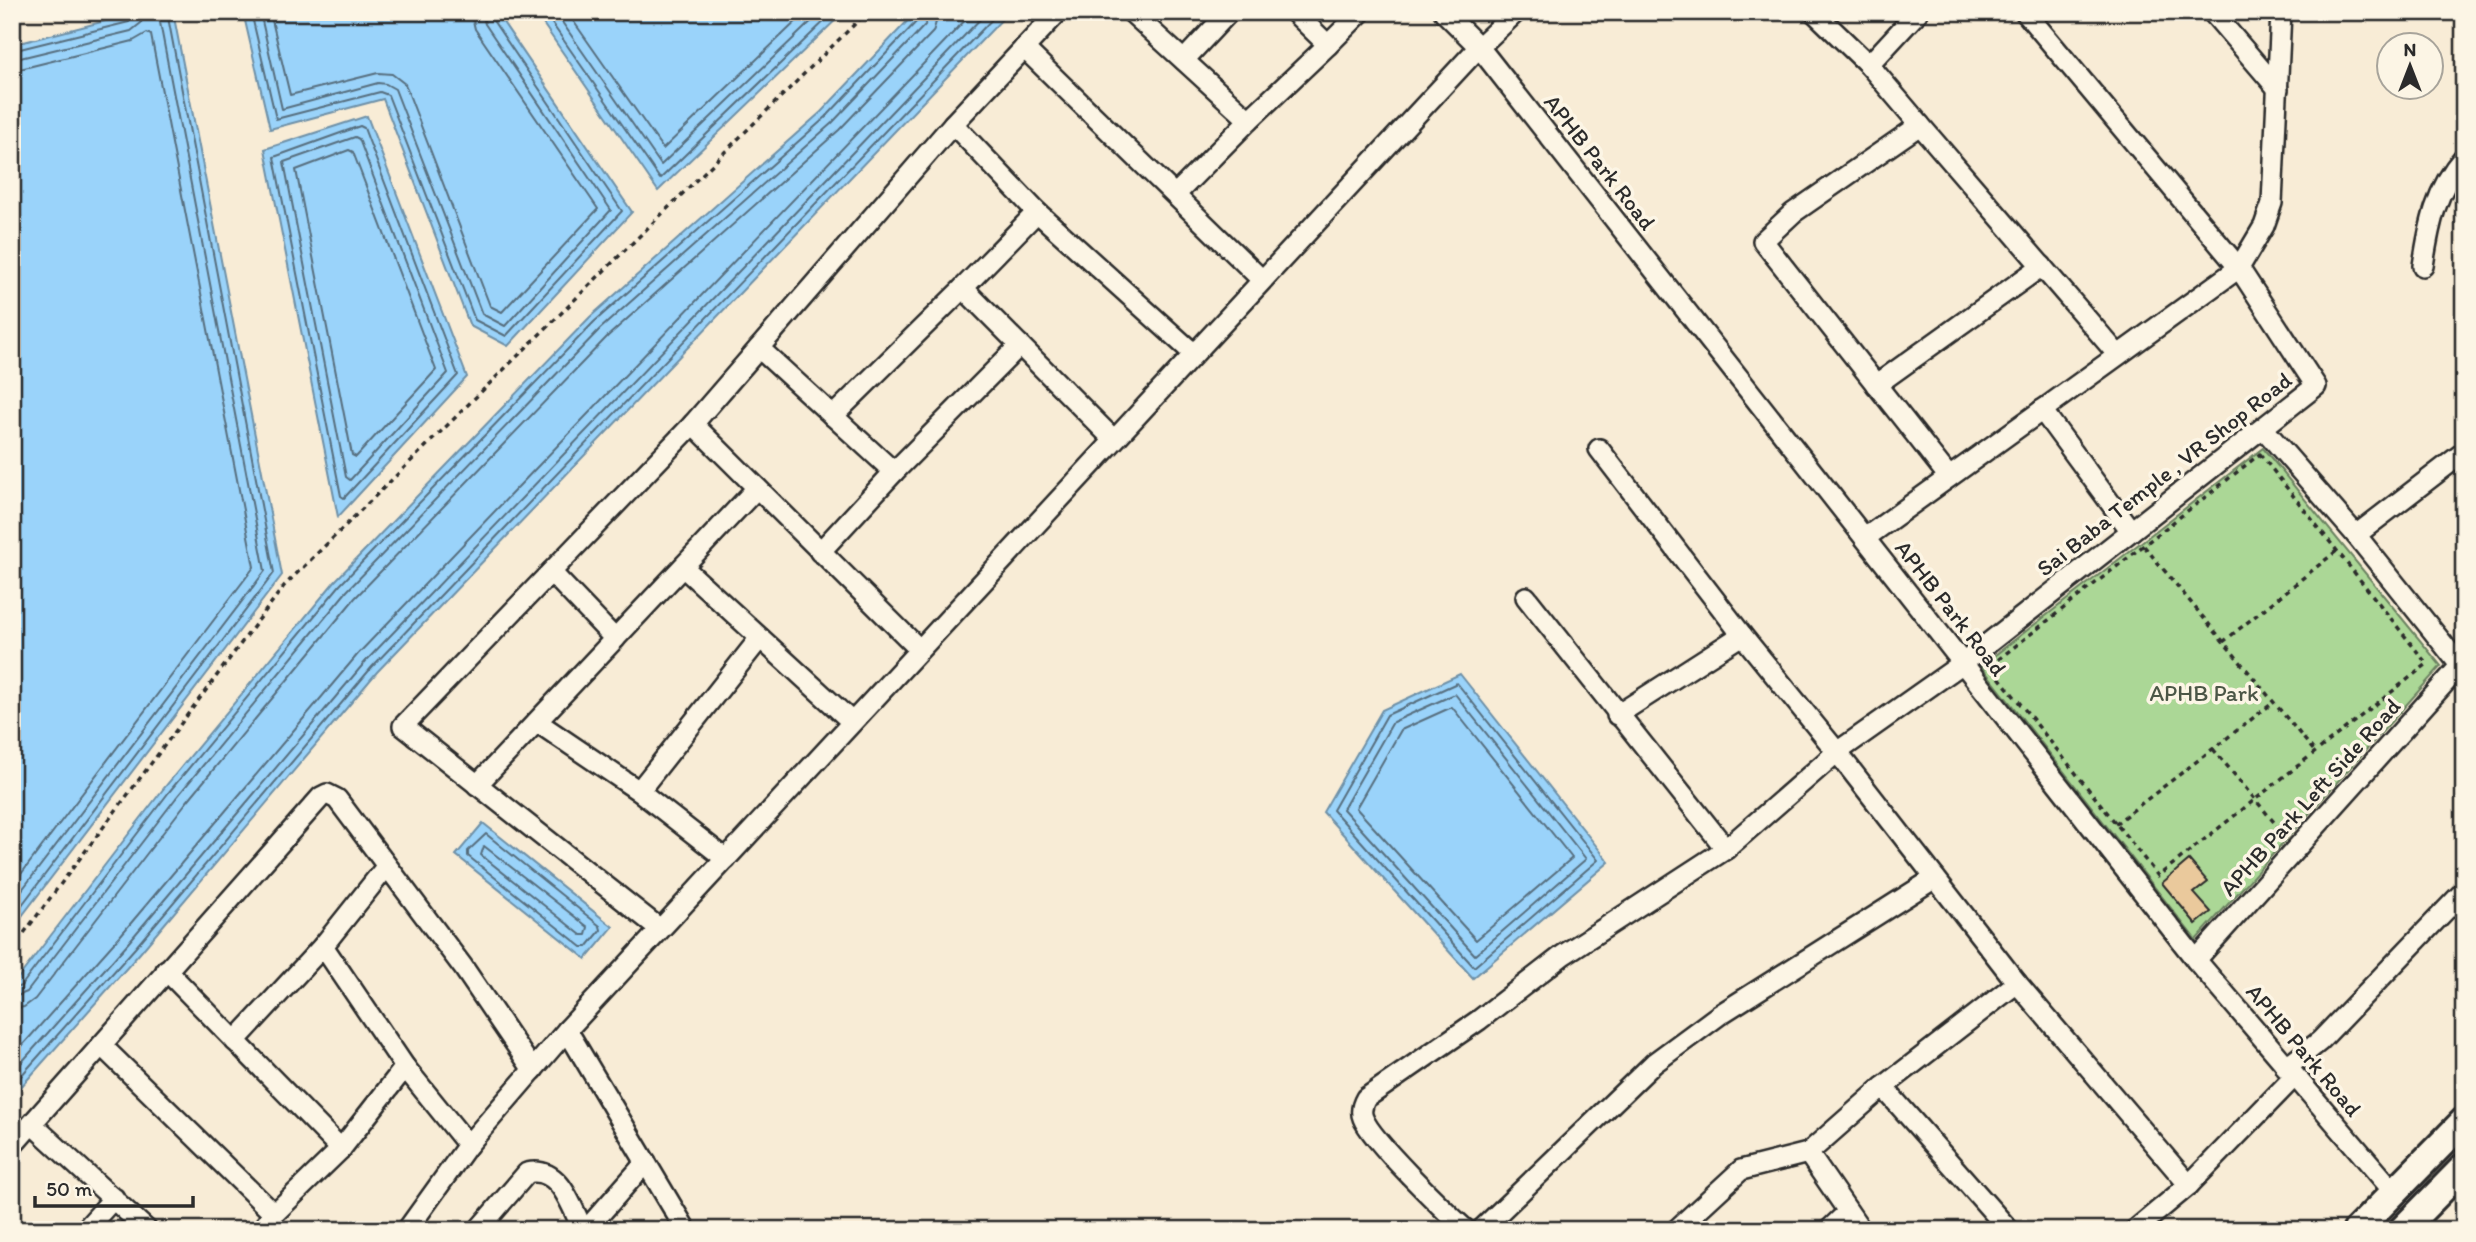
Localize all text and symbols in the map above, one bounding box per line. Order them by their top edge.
north arrow [2374,32,2444,102]
text: N [2404,38,2416,61]
street label: APHB Park Road [1538,88,1662,236]
street label: Sai Baba Temple , VR Shop Road [2031,365,2298,582]
street label: APHB Park Road [1889,534,2013,682]
park label: APHB Park [2149,679,2259,707]
street label: APHB Park Left Side Road [2214,692,2406,902]
street label: APHB Park Road [2240,978,2368,1122]
scale bar [35,1165,192,1209]
text: 50 m [46,1176,93,1201]

